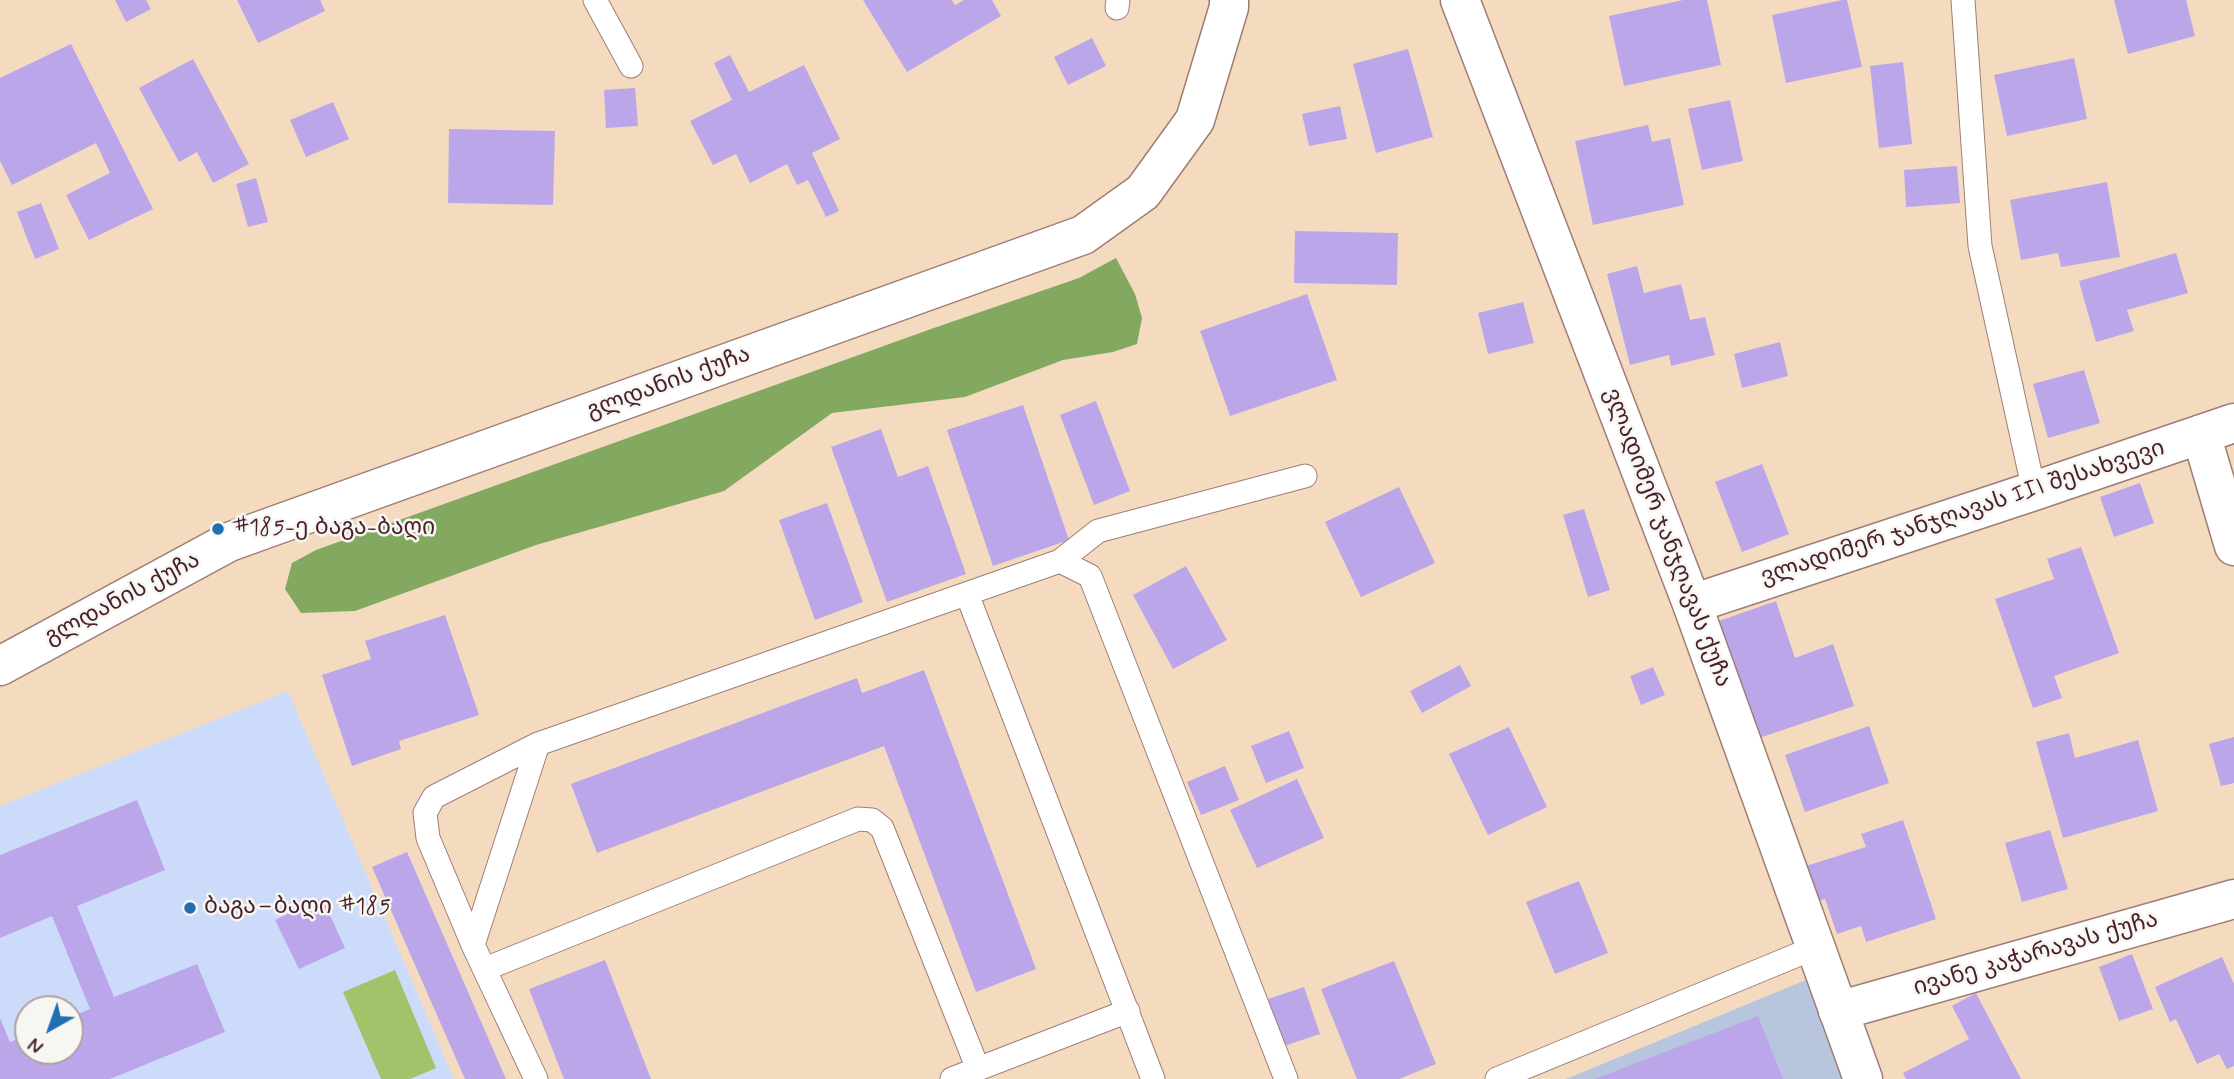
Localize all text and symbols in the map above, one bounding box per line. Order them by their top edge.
street label: გლდანის ქუჩა [584,342,754,426]
street label: ვლადიმერ ჯანჯღავას ქუჩა [1596,384,1736,692]
street label: ვლადიმერ ჯანჯღავას III შესახვევი [1757,435,2169,593]
place label: #185-ე ბაგა-ბაღი [232,515,435,543]
marker: #185-ე ბაგა-ბაღი [210,521,226,537]
street label: გლდანის ქუჩა [41,547,205,653]
place label: ბაგა–ბაღი #185 [204,894,391,922]
marker: ბაგა–ბაღი #185 [182,900,198,916]
street label: ივანე კაჭარავას ქუჩა [1910,907,2162,1003]
north arrow [14,995,84,1065]
text: N [24,1031,49,1059]

